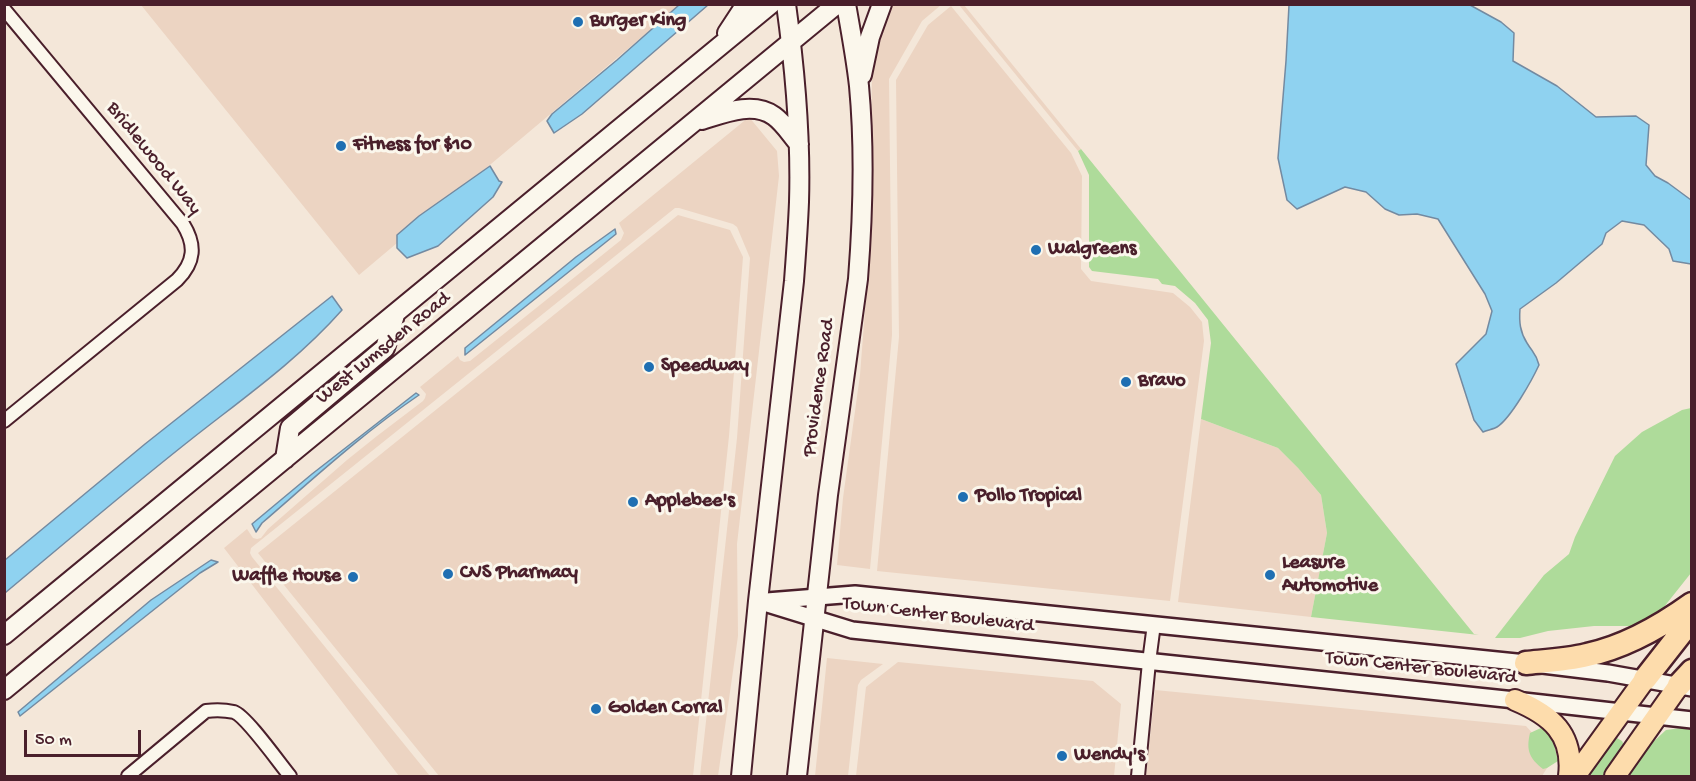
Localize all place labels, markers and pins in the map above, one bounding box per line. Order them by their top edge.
place label: Burger King [590,10,686,34]
marker: Burger King [571,15,585,29]
place label: Fitness for $10 [353,134,472,158]
marker: Fitness for $10 [334,139,348,153]
place label: Walgreens [1048,238,1136,262]
marker: Walgreens [1029,243,1043,257]
place label: Speedway [661,355,749,379]
marker: Speedway [642,360,656,374]
place label: Bravo [1138,370,1186,394]
marker: Bravo [1119,375,1133,389]
place label: Pollo Tropical [975,485,1082,509]
place label: Applebee's [645,490,735,514]
marker: Pollo Tropical [956,490,970,504]
marker: Applebee's [626,495,640,509]
place label: Leasure Automotive [1282,552,1378,599]
place label: CVS Pharmacy [460,562,578,586]
place label: Waffle House [232,565,341,589]
marker: CVS Pharmacy [441,567,455,581]
marker: Leasure Automotive [1263,568,1277,582]
marker: Waffle House [346,570,360,584]
place label: Golden Corral [608,697,723,721]
marker: Golden Corral [589,702,603,716]
place label: Wendy's [1074,744,1145,768]
marker: Wendy's [1055,749,1069,763]

